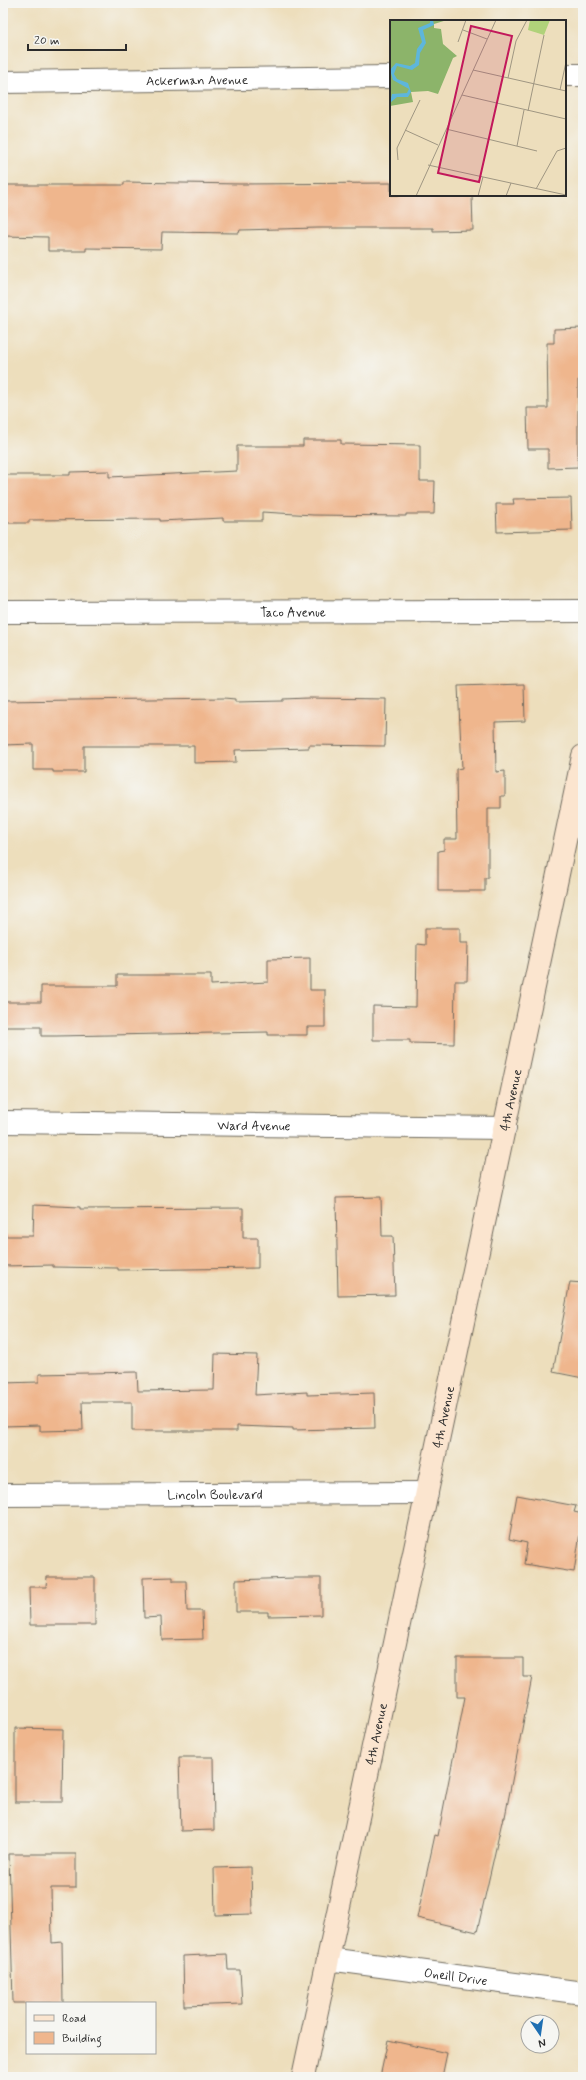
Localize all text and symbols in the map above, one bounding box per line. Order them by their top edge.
inset map [390,20,566,196]
scale bar [28,26,126,52]
text: 20 m [34,33,60,49]
street label: Ackerman Avenue [146,72,248,90]
street label: Taco Avenue [260,604,326,622]
street label: 4th Avenue [497,1068,526,1133]
street label: Ward Avenue [217,1118,291,1135]
street label: 4th Avenue [430,1384,459,1449]
street label: Lincoln Boulevard [167,1487,263,1504]
street label: 4th Avenue [362,1701,392,1766]
street label: Oneill Drive [423,1965,489,1990]
legend [26,2002,156,2054]
text: Road [62,2011,86,2027]
north arrow [520,2014,560,2054]
text: Building [62,2031,102,2048]
text: N [537,2035,547,2050]

